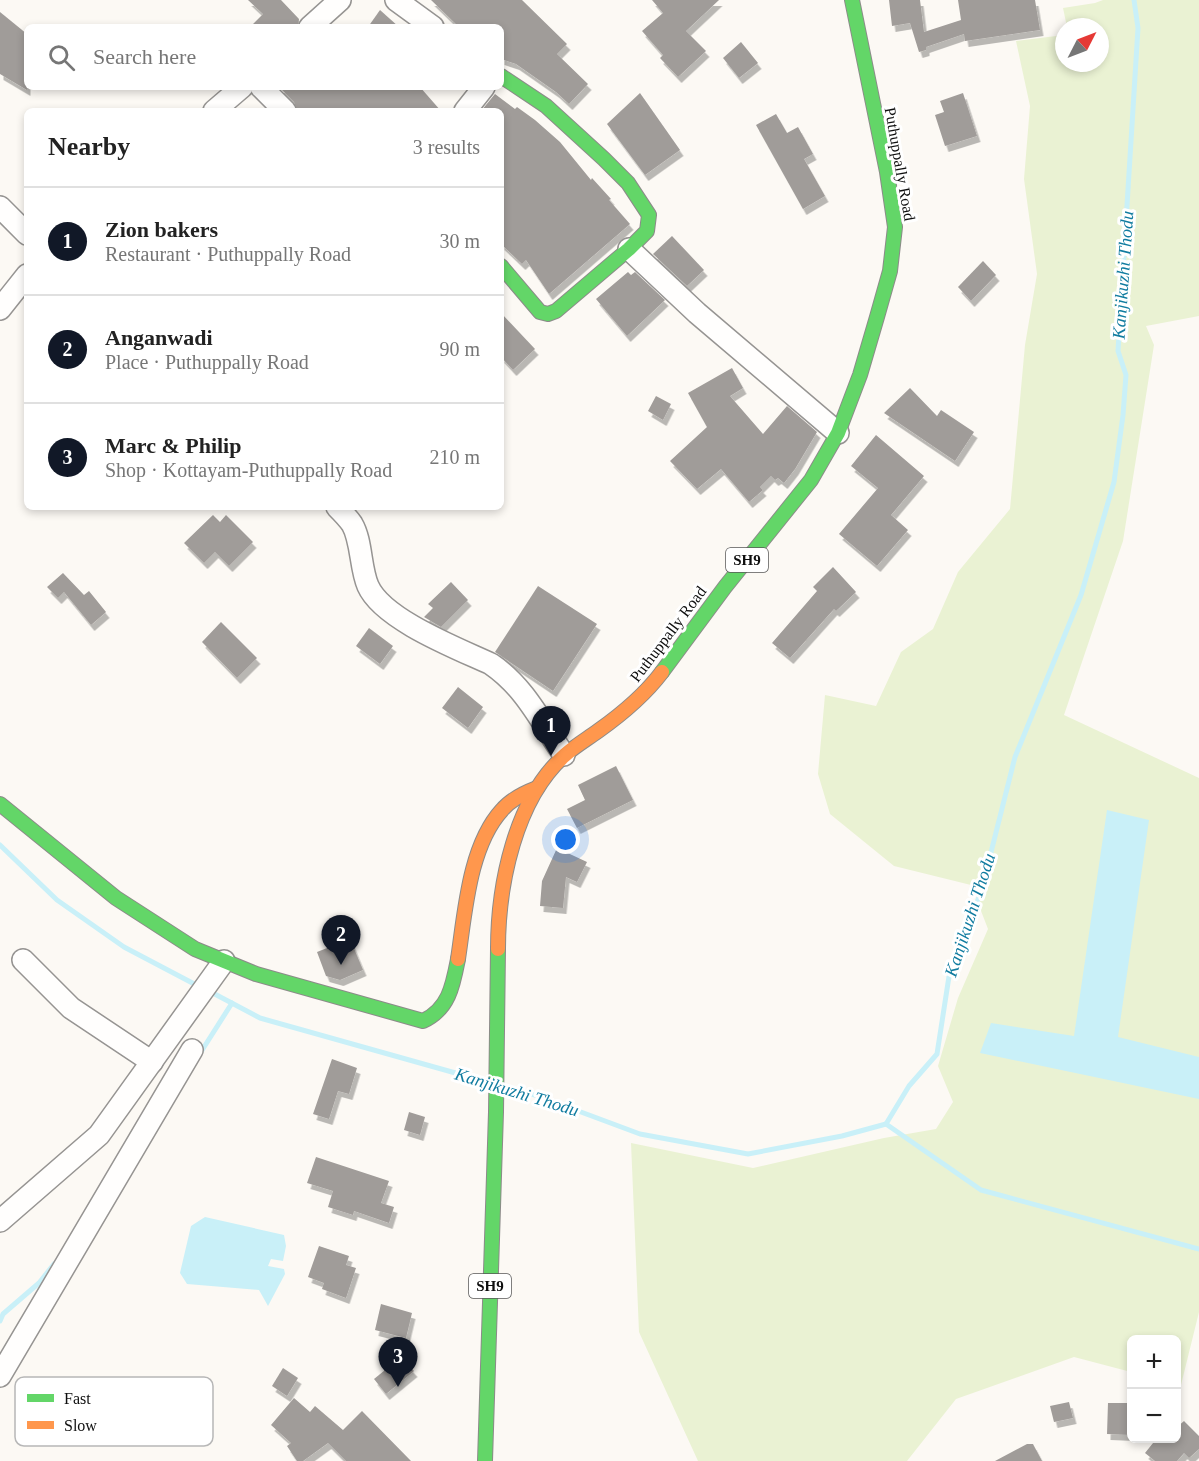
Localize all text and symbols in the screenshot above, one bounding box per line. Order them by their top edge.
north arrow [1055,18,1109,72]
search box [24,24,504,90]
icon: search [45,41,78,74]
text: Search here [93,44,196,69]
street label: Puthuppally Road [881,106,918,222]
text: Nearby [48,132,130,161]
text: 3 results [413,136,480,158]
water label: Kanjikuzhi Thodu [1108,210,1137,341]
text: Zion bakers [105,217,218,242]
text: 1 [63,230,73,252]
text: 30 m [439,230,480,252]
text: Restaurant · Puthuppally Road [105,243,351,265]
text: Anganwadi [105,325,213,350]
text: 2 [63,338,73,360]
text: 90 m [439,338,480,360]
text: Place · Puthuppally Road [105,351,309,373]
text: Marc & Philip [105,433,241,458]
text: 3 [63,446,73,468]
text: 210 m [429,446,480,468]
text: Shop · Kottayam-Puthuppally Road [105,459,392,481]
road number: SH9 [726,548,768,572]
street label: Puthuppally Road [627,583,710,686]
pin: 1 [532,706,570,756]
your location [551,825,580,854]
water label: Kanjikuzhi Thodu [940,851,999,980]
pin: 2 [322,916,360,965]
water label: Kanjikuzhi Thodu [452,1063,581,1120]
road number: SH9 [469,1274,511,1298]
map controls [1127,1335,1181,1443]
button: + [1127,1335,1181,1389]
pin: 3 [378,1338,418,1387]
legend [15,1377,213,1446]
button: − [1127,1389,1181,1443]
text: Fast [64,1390,91,1407]
text: Slow [64,1417,97,1434]

